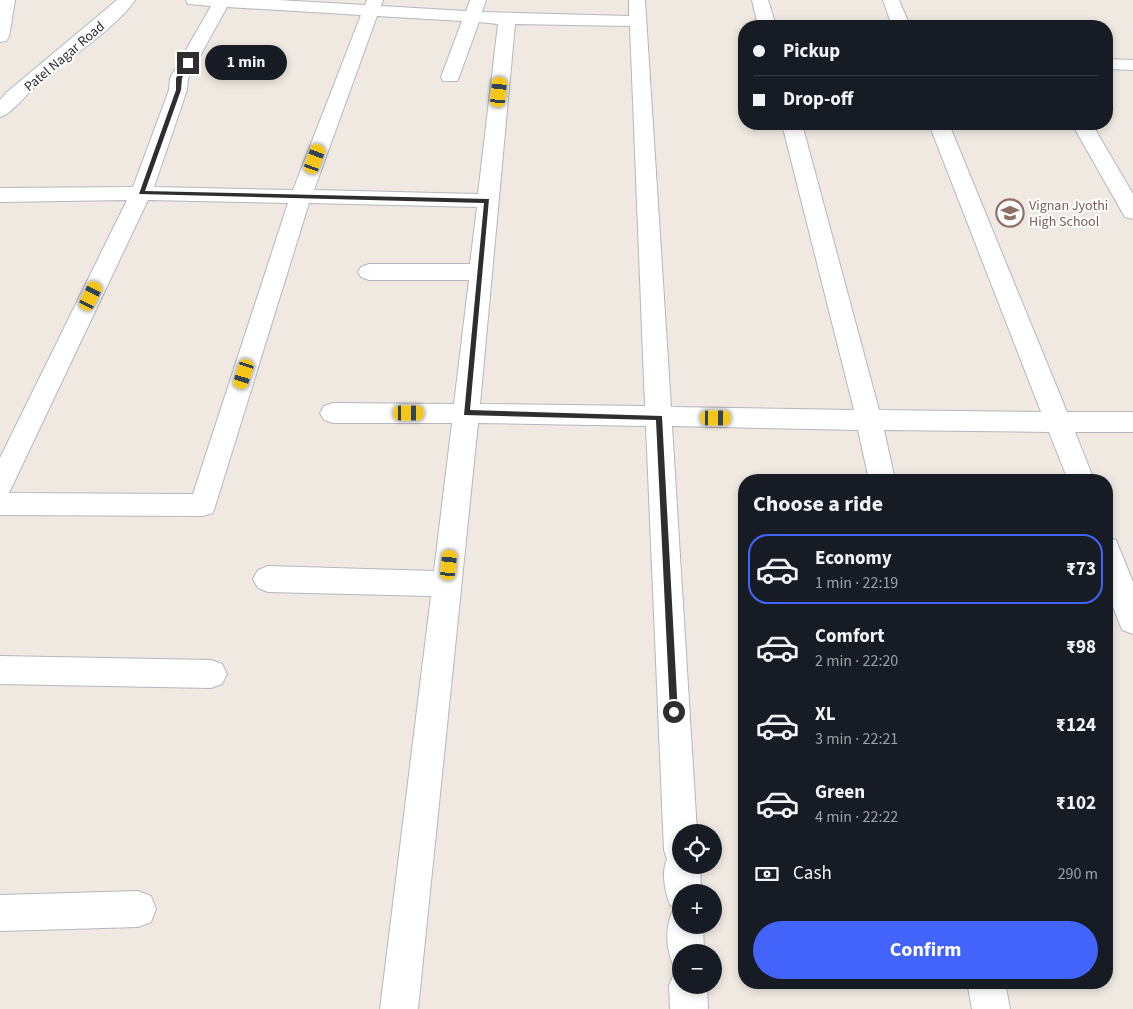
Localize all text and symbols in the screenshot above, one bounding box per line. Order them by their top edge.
street label: Patel Nagar Road [20,17,109,96]
text: Pickup [783,38,840,65]
callout: 1 min [206,46,288,80]
text: 1 min [227,51,265,73]
route end [177,52,199,74]
car [489,76,508,108]
text: Drop-off [783,86,853,113]
car [302,142,327,176]
place label: Vignan Jyothi High School [1029,196,1108,232]
school or university icon: Vignan Jyothi High School [995,198,1025,228]
car [77,279,104,313]
car [232,357,255,391]
car [394,406,424,421]
car [701,411,731,426]
text: Choose a ride [753,488,883,520]
text: Economy [815,545,892,572]
icon: car [755,547,800,592]
car [439,549,458,581]
text: ₹73 [1066,556,1096,583]
text: 1 min · 22:19 [815,572,898,594]
text: Comfort [815,623,885,650]
icon: car [755,625,800,670]
text: ₹98 [1066,634,1096,661]
text: 2 min · 22:20 [815,650,898,672]
route start [663,701,685,723]
text: XL [815,701,836,728]
icon: car [755,703,800,748]
text: ₹124 [1056,712,1096,739]
text: 3 min · 22:21 [815,728,898,750]
text: Green [815,779,865,806]
icon: car [755,781,800,826]
text: ₹102 [1056,790,1096,817]
text: 4 min · 22:22 [815,806,898,828]
map controls [672,824,722,994]
button: locate [672,824,722,874]
icon: cash [753,860,781,888]
text: Cash [793,860,832,887]
text: 290 m [1058,863,1098,885]
button: + [672,884,722,934]
button: Confirm [753,921,1098,979]
button: − [672,944,722,994]

